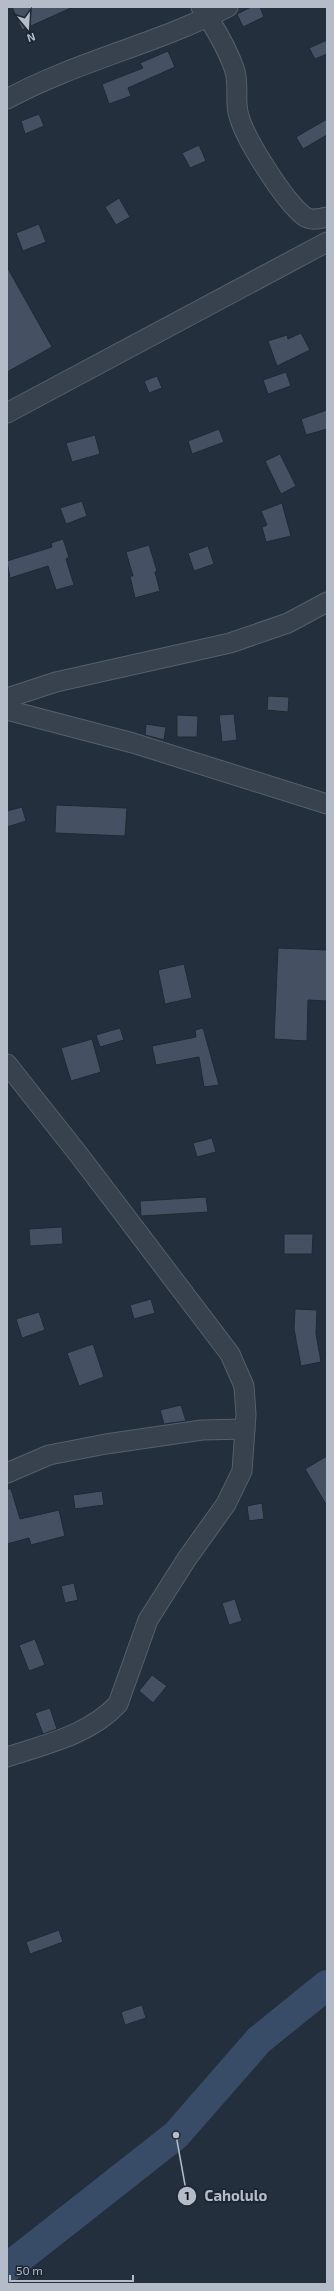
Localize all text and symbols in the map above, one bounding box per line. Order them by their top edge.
north arrow [8,8,48,48]
text: N [25,31,37,45]
callout: Caholulo [177,2182,275,2209]
text: Caholulo [205,2186,268,2204]
text: 1 [184,2188,190,2202]
scale bar [10,2257,133,2283]
text: 50 m [16,2263,43,2277]

